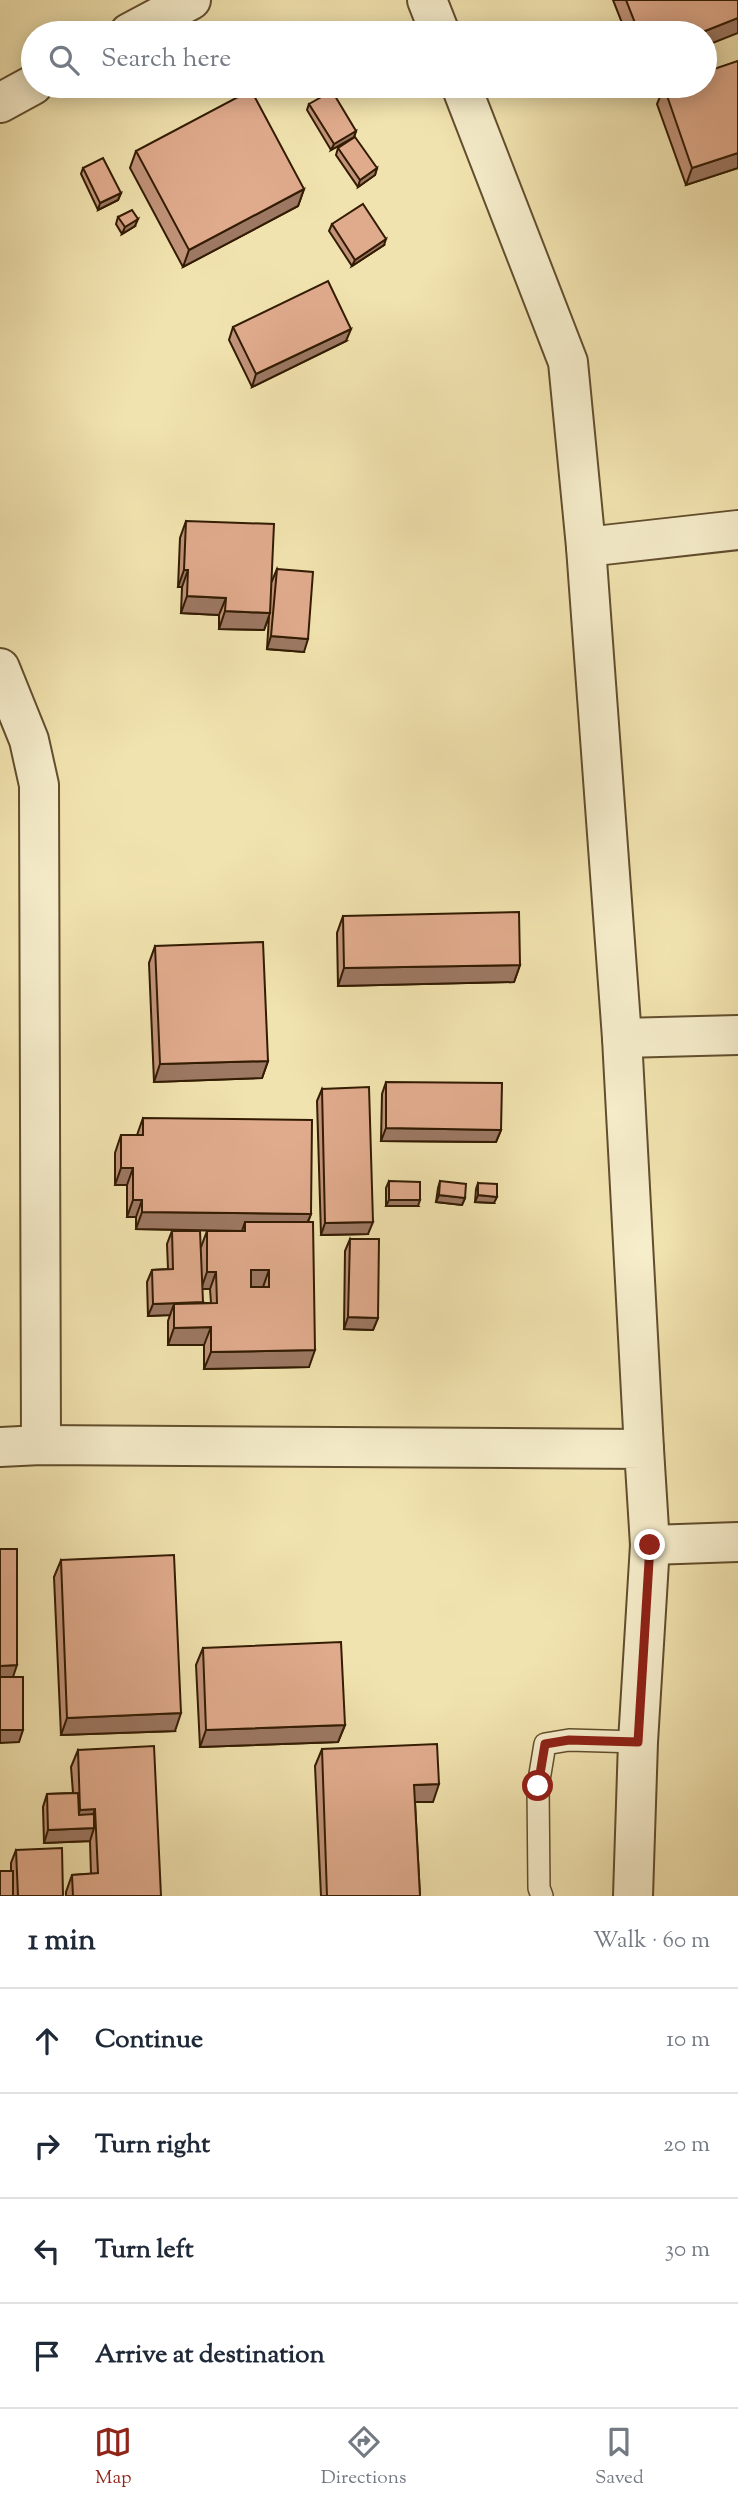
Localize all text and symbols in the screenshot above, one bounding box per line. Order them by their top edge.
search box [21,21,717,98]
icon: search [45,41,83,79]
text: Search here [101,41,231,78]
route end [634,1529,665,1560]
route start [522,1770,553,1801]
text: 1 min [28,1920,96,1963]
text: Walk · 60 m [593,1925,710,1958]
icon: ahead [28,2022,66,2060]
text: Continue [95,2022,203,2059]
text: 10 m [666,2024,710,2057]
icon: right [28,2127,66,2165]
text: Turn right [95,2127,210,2164]
text: 20 m [663,2129,710,2162]
icon: left [28,2232,66,2270]
text: Turn left [95,2232,194,2269]
text: 30 m [665,2234,710,2267]
icon: arrive [28,2337,66,2375]
text: Arrive at destination [95,2337,325,2374]
tab: Map [94,2423,132,2492]
tab: Directions [321,2423,406,2492]
tab: Saved [595,2423,644,2492]

